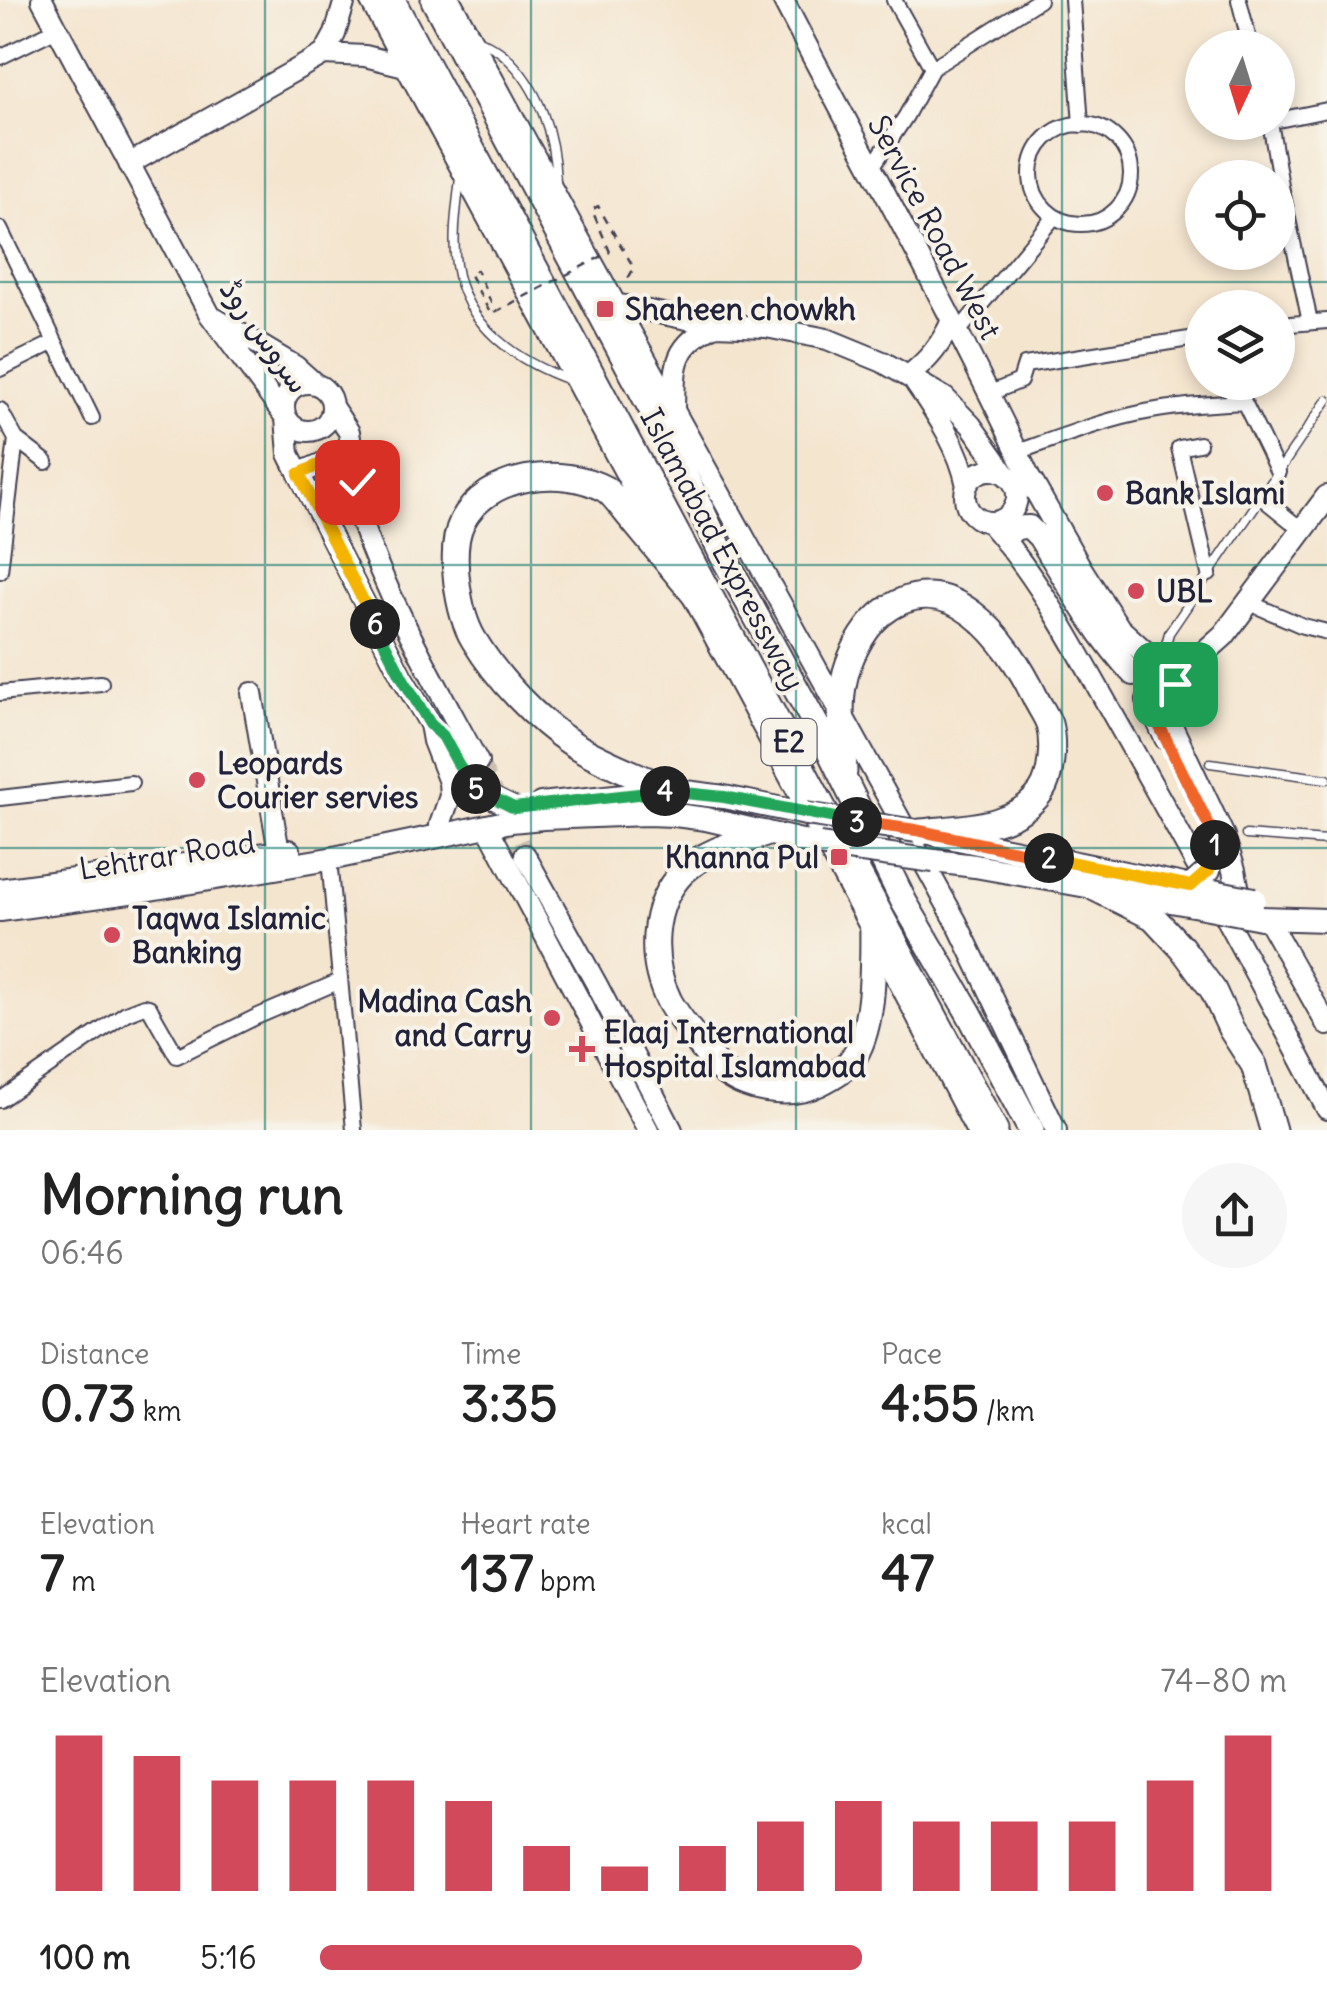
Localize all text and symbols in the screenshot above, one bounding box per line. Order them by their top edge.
north arrow [1185,30,1295,140]
map controls [1185,30,1295,400]
street label: Service Road West [860,109,1010,345]
button: locate [1185,160,1295,270]
street label: سروس روڈ [212,272,318,400]
place label: Shaheen chowkh [625,290,856,328]
button: layers [1185,290,1295,400]
marker: Shaheen chowkh [594,298,616,320]
street label: Islamabad Expressway [632,401,814,697]
pin [315,440,400,525]
icon: check [330,455,385,510]
place label: Bank Islami [1125,474,1285,512]
marker: Bank Islami [1094,482,1116,504]
place label: UBL [1156,572,1212,610]
marker: UBL [1125,580,1147,602]
pin: 6 [350,599,400,649]
text: 6 [367,606,383,642]
pin [1133,642,1218,727]
icon: arrive [1148,657,1203,712]
road number: E2 [762,719,816,765]
place label: Leopards Courier servies [217,744,418,816]
pin: 5 [451,764,501,814]
pin: 4 [640,766,690,816]
marker: Leopards Courier servies [186,769,208,791]
text: 5 [468,771,484,807]
text: 4 [657,773,673,809]
pin: 3 [832,797,882,847]
text: 3 [849,804,865,840]
pin: 1 [1190,820,1240,870]
street label: Lehtrar Road [76,822,258,888]
text: 1 [1209,827,1221,863]
pin: 2 [1024,833,1074,883]
place label: Khanna Pul [665,838,819,876]
text: 2 [1041,840,1057,876]
marker: Khanna Pul [828,846,850,868]
place label: Taqwa Islamic Banking [132,899,326,971]
marker: Taqwa Islamic Banking [101,924,123,946]
place label: Madina Cash and Carry [357,982,532,1054]
marker: Madina Cash and Carry [541,1007,563,1029]
place label: Elaaj International Hospital Islamabad [604,1013,867,1085]
marker: Elaaj International Hospital Islamabad [569,1036,595,1062]
text: Morning run [40,1160,344,1229]
button: share [1182,1163,1287,1268]
text: 06:46 [40,1232,124,1273]
text: Distance [40,1336,149,1372]
text: Time [461,1336,521,1372]
text: Pace [881,1336,942,1372]
text: 0.73 [40,1372,136,1435]
text: 3:35 [461,1372,558,1435]
text: 4:55 [881,1372,979,1435]
text: km [136,1393,182,1429]
text: /km [979,1393,1035,1429]
text: Elevation [40,1506,155,1542]
text: Heart rate [461,1506,591,1542]
text: kcal [881,1506,932,1542]
text: 7 [40,1542,65,1605]
text: 137 [461,1542,533,1605]
text: 47 [881,1542,934,1605]
text: m [65,1563,96,1599]
text: bpm [533,1563,596,1599]
text: Elevation [40,1660,171,1701]
text: 74–80 m [1160,1660,1287,1701]
text: 100 m [40,1937,131,1978]
text: 5:16 [200,1937,257,1978]

